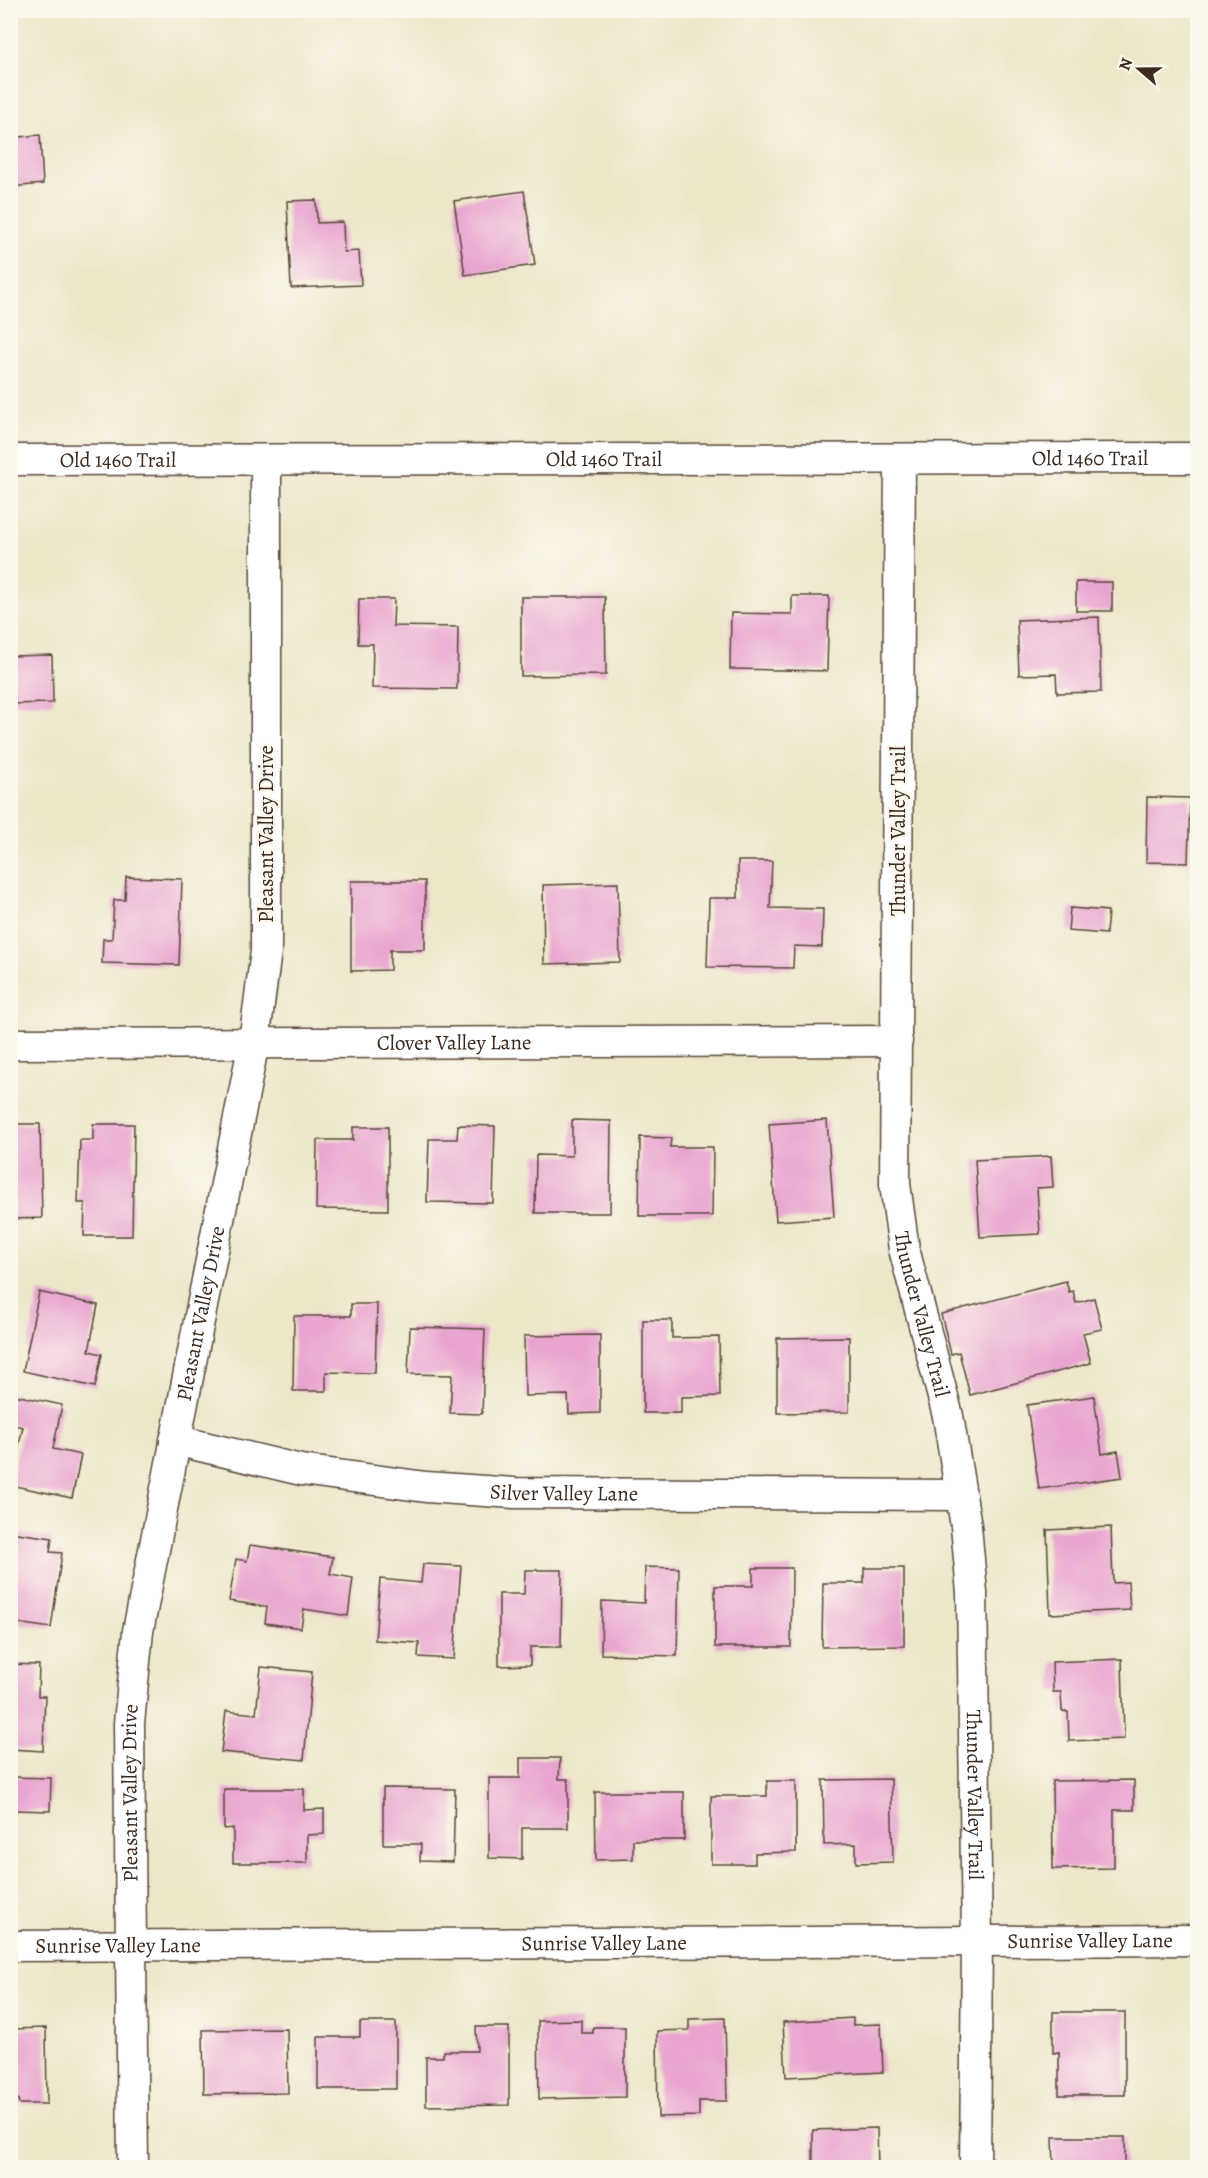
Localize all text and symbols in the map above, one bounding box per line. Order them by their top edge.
north arrow [1109,39,1169,99]
text: N [1114,55,1138,73]
street label: Old 1460 Trail [1032,444,1148,472]
street label: Old 1460 Trail [546,445,662,473]
street label: Old 1460 Trail [60,446,176,474]
street label: Pleasant Valley Drive [252,745,280,923]
street label: Thunder Valley Trail [884,746,912,916]
street label: Clover Valley Lane [377,1028,531,1057]
street label: Pleasant Valley Drive [170,1223,231,1404]
street label: Thunder Valley Trail [888,1229,956,1400]
street label: Silver Valley Lane [489,1477,638,1508]
street label: Pleasant Valley Drive [115,1703,145,1882]
street label: Thunder Valley Trail [960,1710,990,1880]
street label: Sunrise Valley Lane [1007,1926,1173,1955]
street label: Sunrise Valley Lane [521,1929,687,1957]
street label: Sunrise Valley Lane [35,1931,201,1960]

